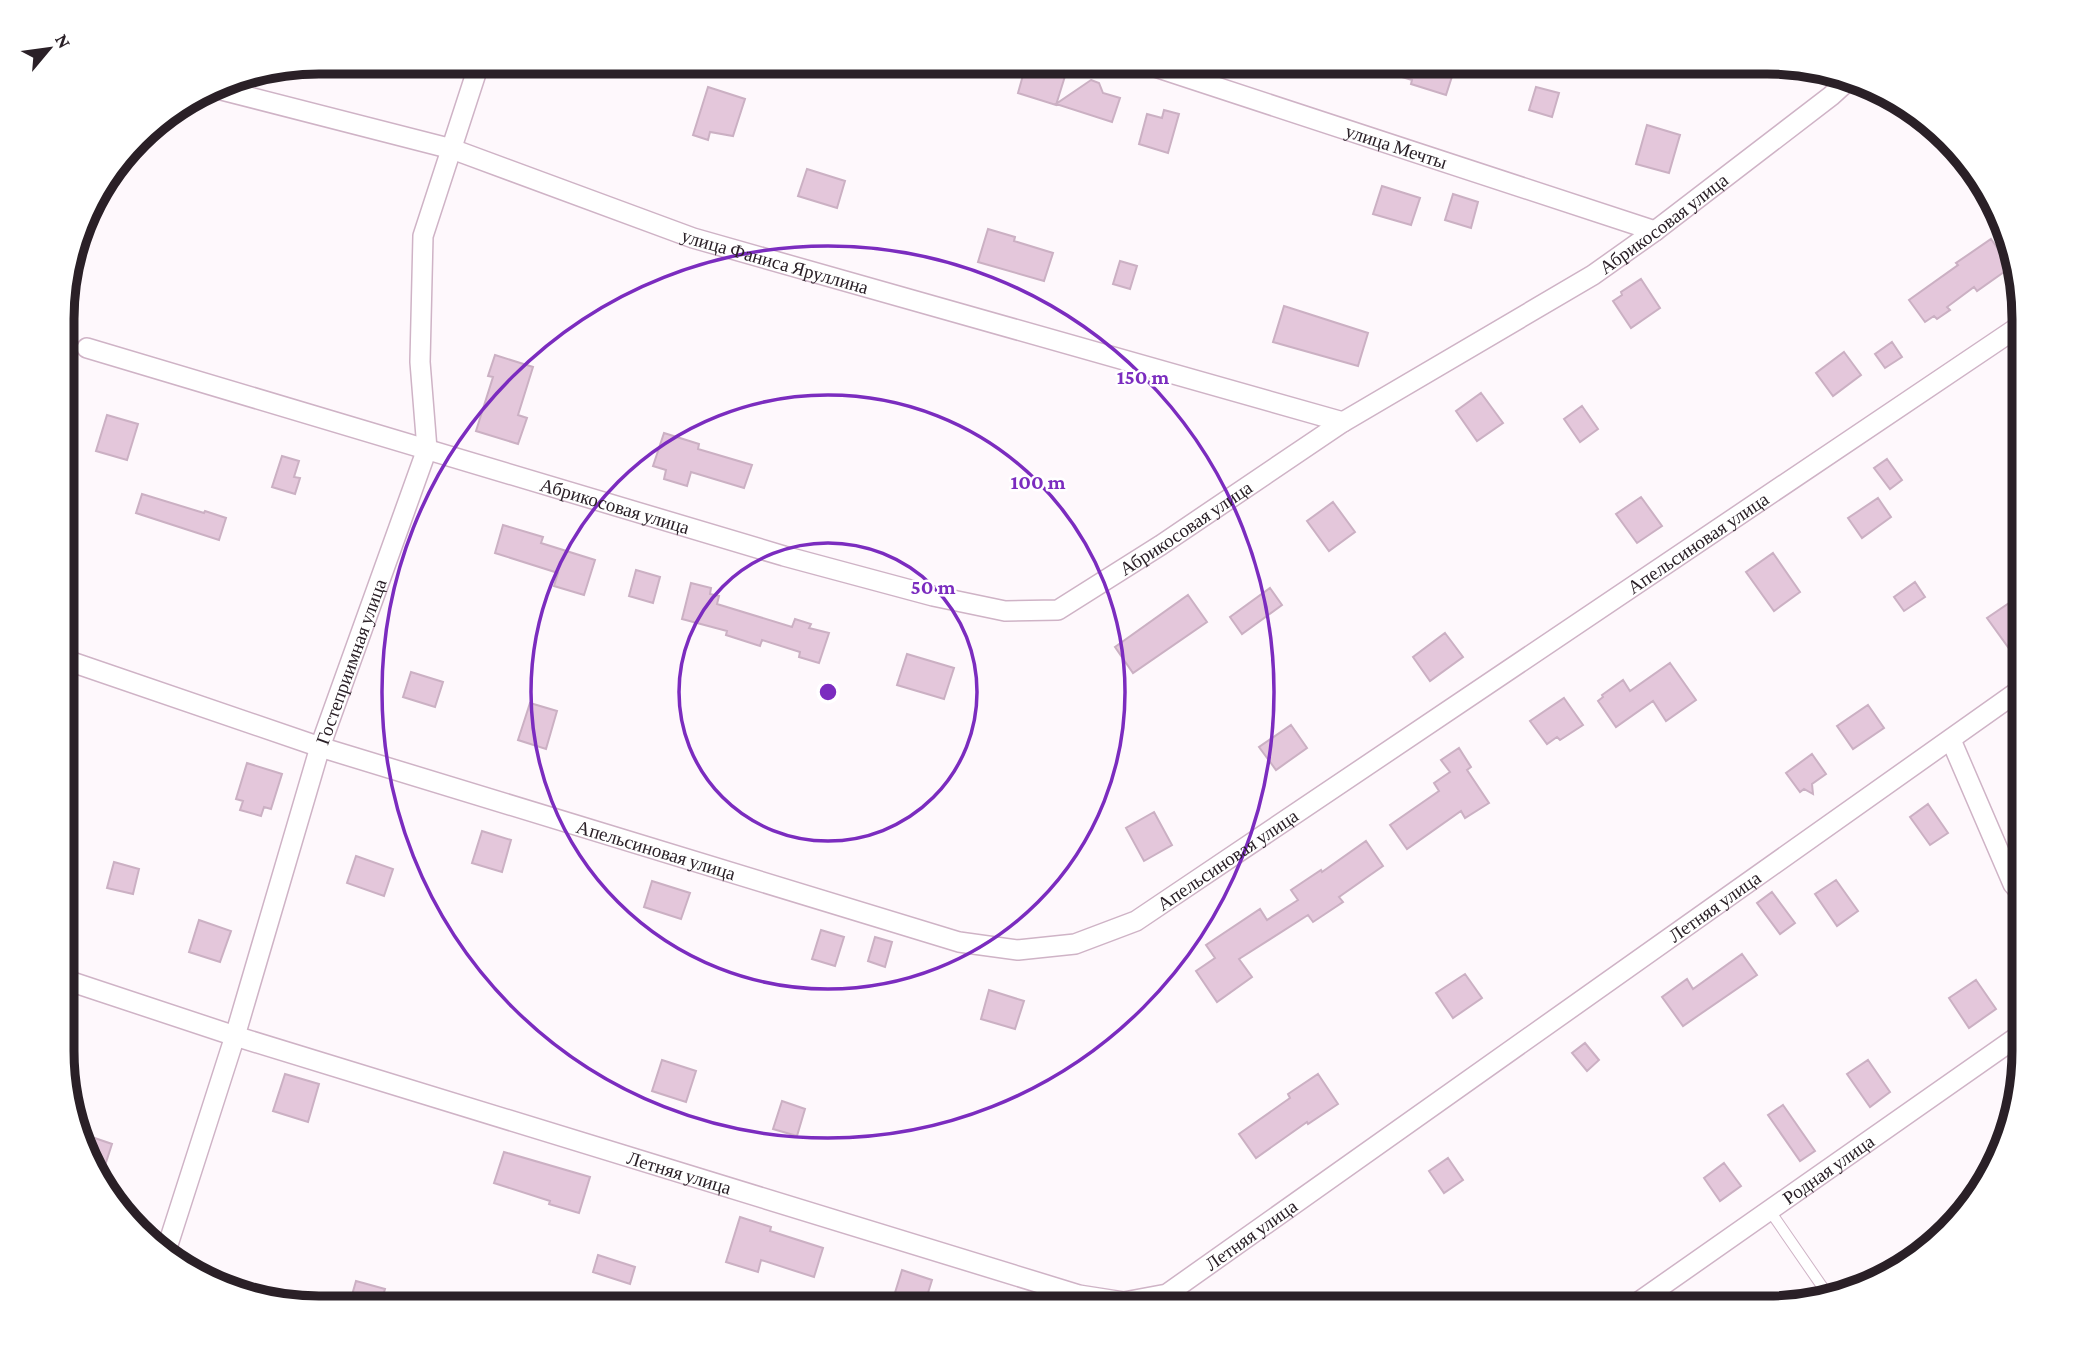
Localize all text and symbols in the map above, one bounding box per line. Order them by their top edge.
north arrow [14,14,84,84]
text: N [51,30,76,52]
street label: улица Мечты [1343,120,1450,173]
street label: Абрикосовая улица [1595,169,1732,278]
street label: улица Фаниса Яруллина [679,225,871,298]
text: 150 m [1117,365,1170,389]
text: 100 m [1010,470,1066,494]
street label: Абрикосовая улица [538,474,693,538]
street label: Абрикосовая улица [1116,476,1257,580]
street label: Апельсиновая улица [1624,488,1773,598]
text: 50 m [911,575,956,599]
street label: Гостеприимная улица [312,576,391,747]
centre of rings [816,680,840,704]
street label: Апельсиновая улица [1153,805,1303,915]
street label: Апельсиновая улица [574,816,739,884]
street label: Летняя улица [1665,867,1765,946]
street label: Родная улица [1779,1130,1879,1209]
street label: Летняя улица [625,1147,734,1199]
street label: Летняя улица [1201,1195,1302,1275]

